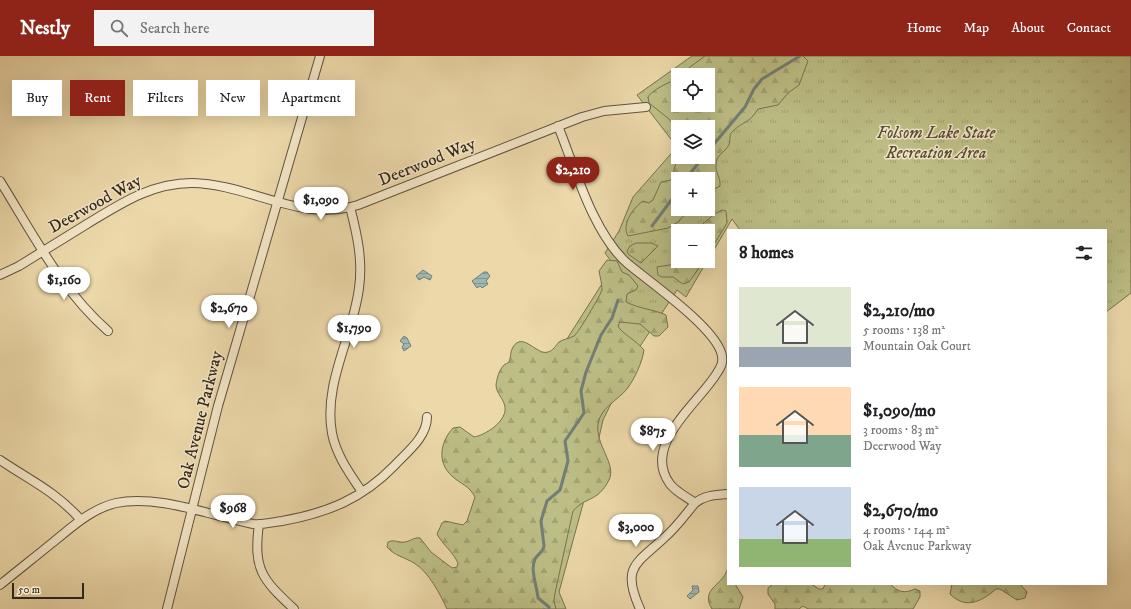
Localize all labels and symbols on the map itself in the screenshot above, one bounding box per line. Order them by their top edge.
park label: Folsom Lake State Recreation Area [877,122,997,164]
street label: Deerwood Way [375,132,480,191]
pin: $2,210 [540,157,606,191]
street label: Deerwood Way [45,169,146,238]
pin: $1,090 [288,187,354,221]
pin: $1,160 [31,267,97,301]
pin: $2,670 [196,295,262,329]
pin: $1,790 [321,315,387,349]
street label: Oak Avenue Parkway [172,348,228,491]
pin: $875 [629,418,677,452]
pin: $968 [209,495,257,529]
pin: $3,000 [603,514,669,548]
scale bar [12,581,84,600]

